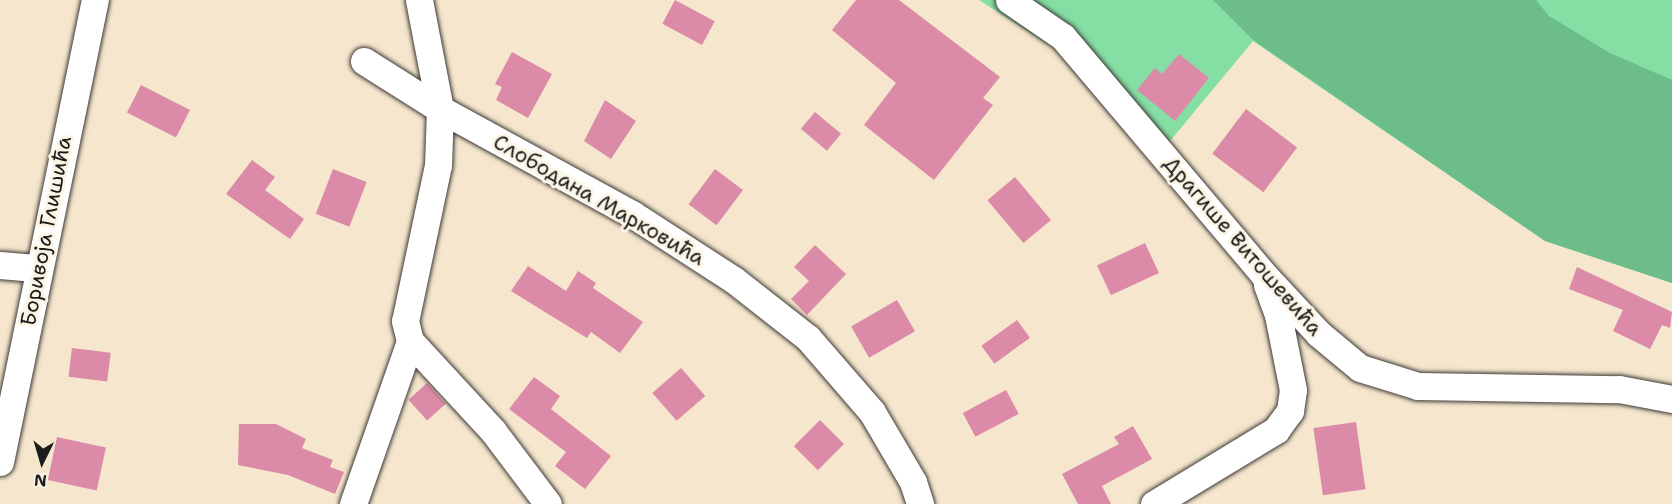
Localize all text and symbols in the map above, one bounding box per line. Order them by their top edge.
street label: Слободана Марковића [489,129,709,271]
street label: Боривоја Глишића [15,134,77,328]
street label: Драгише Витошевића [1158,151,1328,341]
north arrow [12,432,72,492]
text: N [33,469,48,491]

